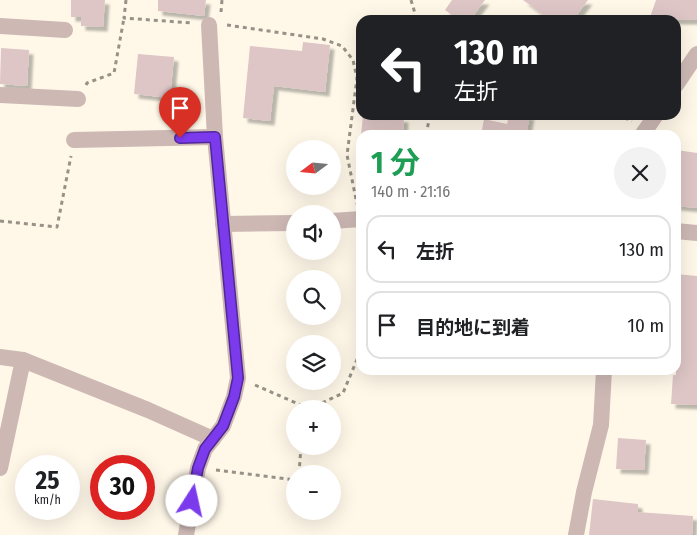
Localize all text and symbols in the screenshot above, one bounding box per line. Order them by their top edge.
text: 130 m [454,31,538,73]
icon: left [371,35,436,100]
text: 左折 [454,78,498,105]
pin [159,87,201,138]
icon: arrive [166,94,194,122]
north arrow [286,140,341,195]
map controls [286,140,341,520]
text: 1 分 [371,145,420,181]
button: close [614,147,666,199]
text: 140 m · 21:16 [371,182,450,201]
button: sound [286,205,341,260]
icon: left [373,235,401,263]
text: 130 m [619,238,664,261]
text: 左折 [416,240,454,263]
button: search [286,270,341,325]
icon: arrive [373,311,401,339]
text: 10 m [628,314,664,337]
text: 目的地に到着 [416,316,530,339]
button: layers [286,335,341,390]
button: + [286,400,341,455]
speed limit sign: 30 [90,455,155,520]
button: − [286,465,341,520]
text: 25 [36,466,59,496]
position arrow [165,474,217,526]
text: km/h [34,493,61,507]

